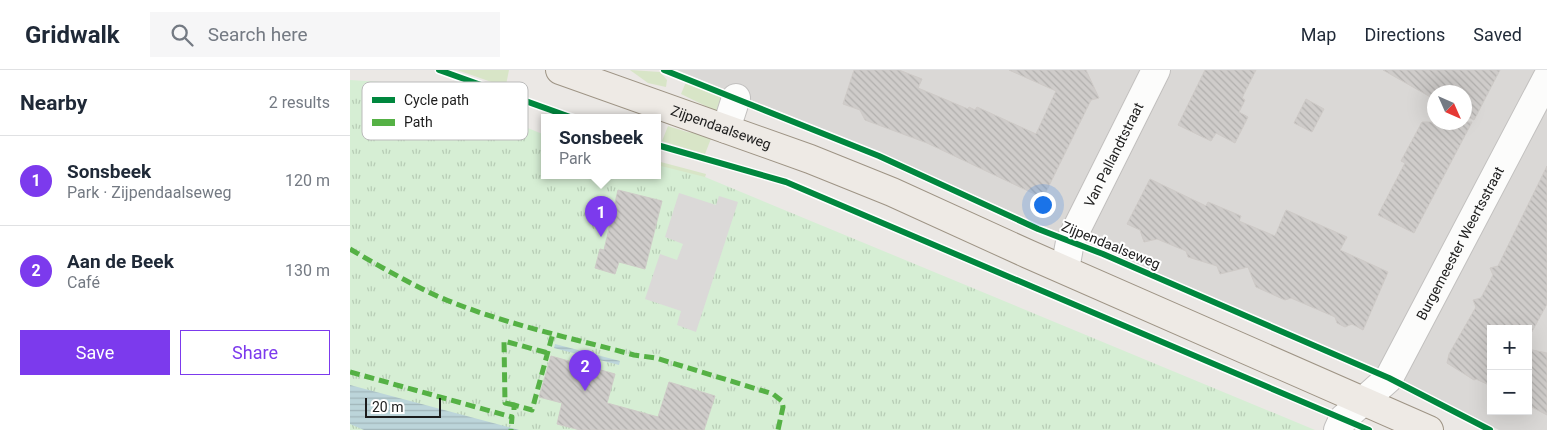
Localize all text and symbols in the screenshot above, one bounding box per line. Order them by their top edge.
search box [150,12,500,57]
text: Gridwalk [25,21,120,49]
icon: search [168,21,196,49]
text: Search here [208,23,308,46]
text: Map [1301,24,1336,45]
text: Directions [1364,24,1445,45]
text: Saved [1473,24,1522,45]
legend [362,82,528,140]
north arrow [1427,85,1472,130]
text: Nearby [20,91,87,115]
text: Cycle path [404,92,469,108]
text: 2 results [269,93,330,112]
street label: Van Pallandtstraat [1081,100,1147,210]
street label: Zijpendaalseweg [669,102,773,153]
text: Path [404,114,433,130]
popup [541,114,661,179]
text: Sonsbeek [559,126,643,149]
text: Park [559,149,591,168]
text: Sonsbeek [67,160,151,183]
street label: Burgemeester Weertsstraat [1413,163,1507,323]
text: 1 [31,171,41,190]
text: 120 m [285,171,330,190]
text: Park · Zijpendaalseweg [67,183,232,202]
your location [1030,192,1056,218]
pin: 1 [585,196,617,237]
street label: Zijpendaalseweg [1059,218,1163,272]
text: Aan de Beek [67,250,174,273]
text: 2 [31,261,41,280]
text: 130 m [285,261,330,280]
text: Café [67,273,100,292]
map controls [1487,325,1532,415]
button: + [1487,325,1532,370]
button: Save [20,330,170,375]
button: Share [180,330,330,375]
pin: 2 [569,350,601,391]
button: − [1487,370,1532,415]
scale bar [365,395,441,418]
text: 20 m [372,399,404,415]

